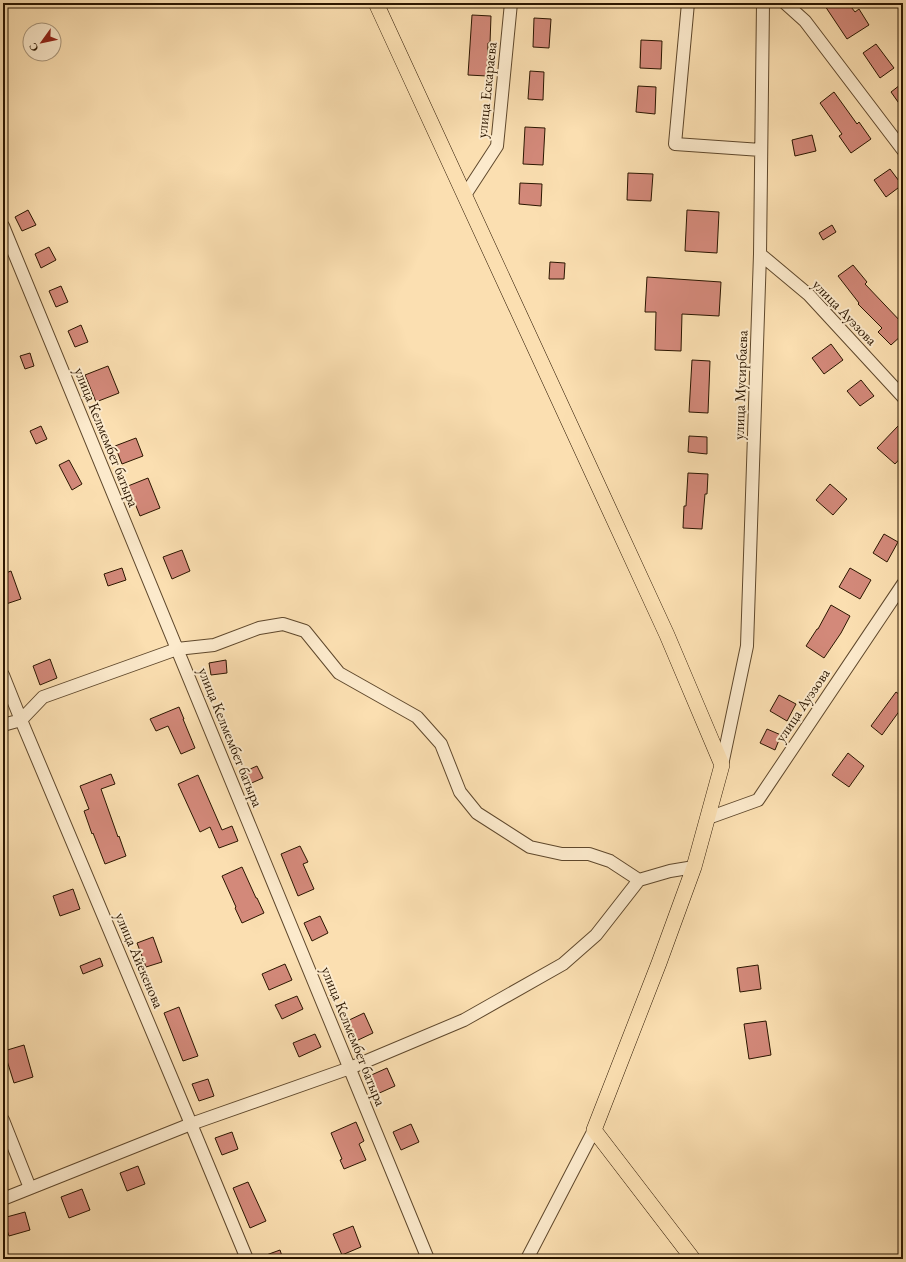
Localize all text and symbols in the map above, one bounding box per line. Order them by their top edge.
north arrow [22,22,62,62]
text: С [26,40,42,55]
street label: улица Ескараева [472,41,500,139]
street label: улица Ауэзова [809,275,881,349]
street label: улица Мусирбаева [729,330,751,440]
street label: улица Келмембет батыра [70,364,144,510]
street label: улица Келмембет батыра [194,664,268,810]
street label: улица Ауэзова [770,664,834,746]
street label: улица Айекенова [111,909,169,1011]
street label: улица Келмембет батыра [317,963,391,1109]

